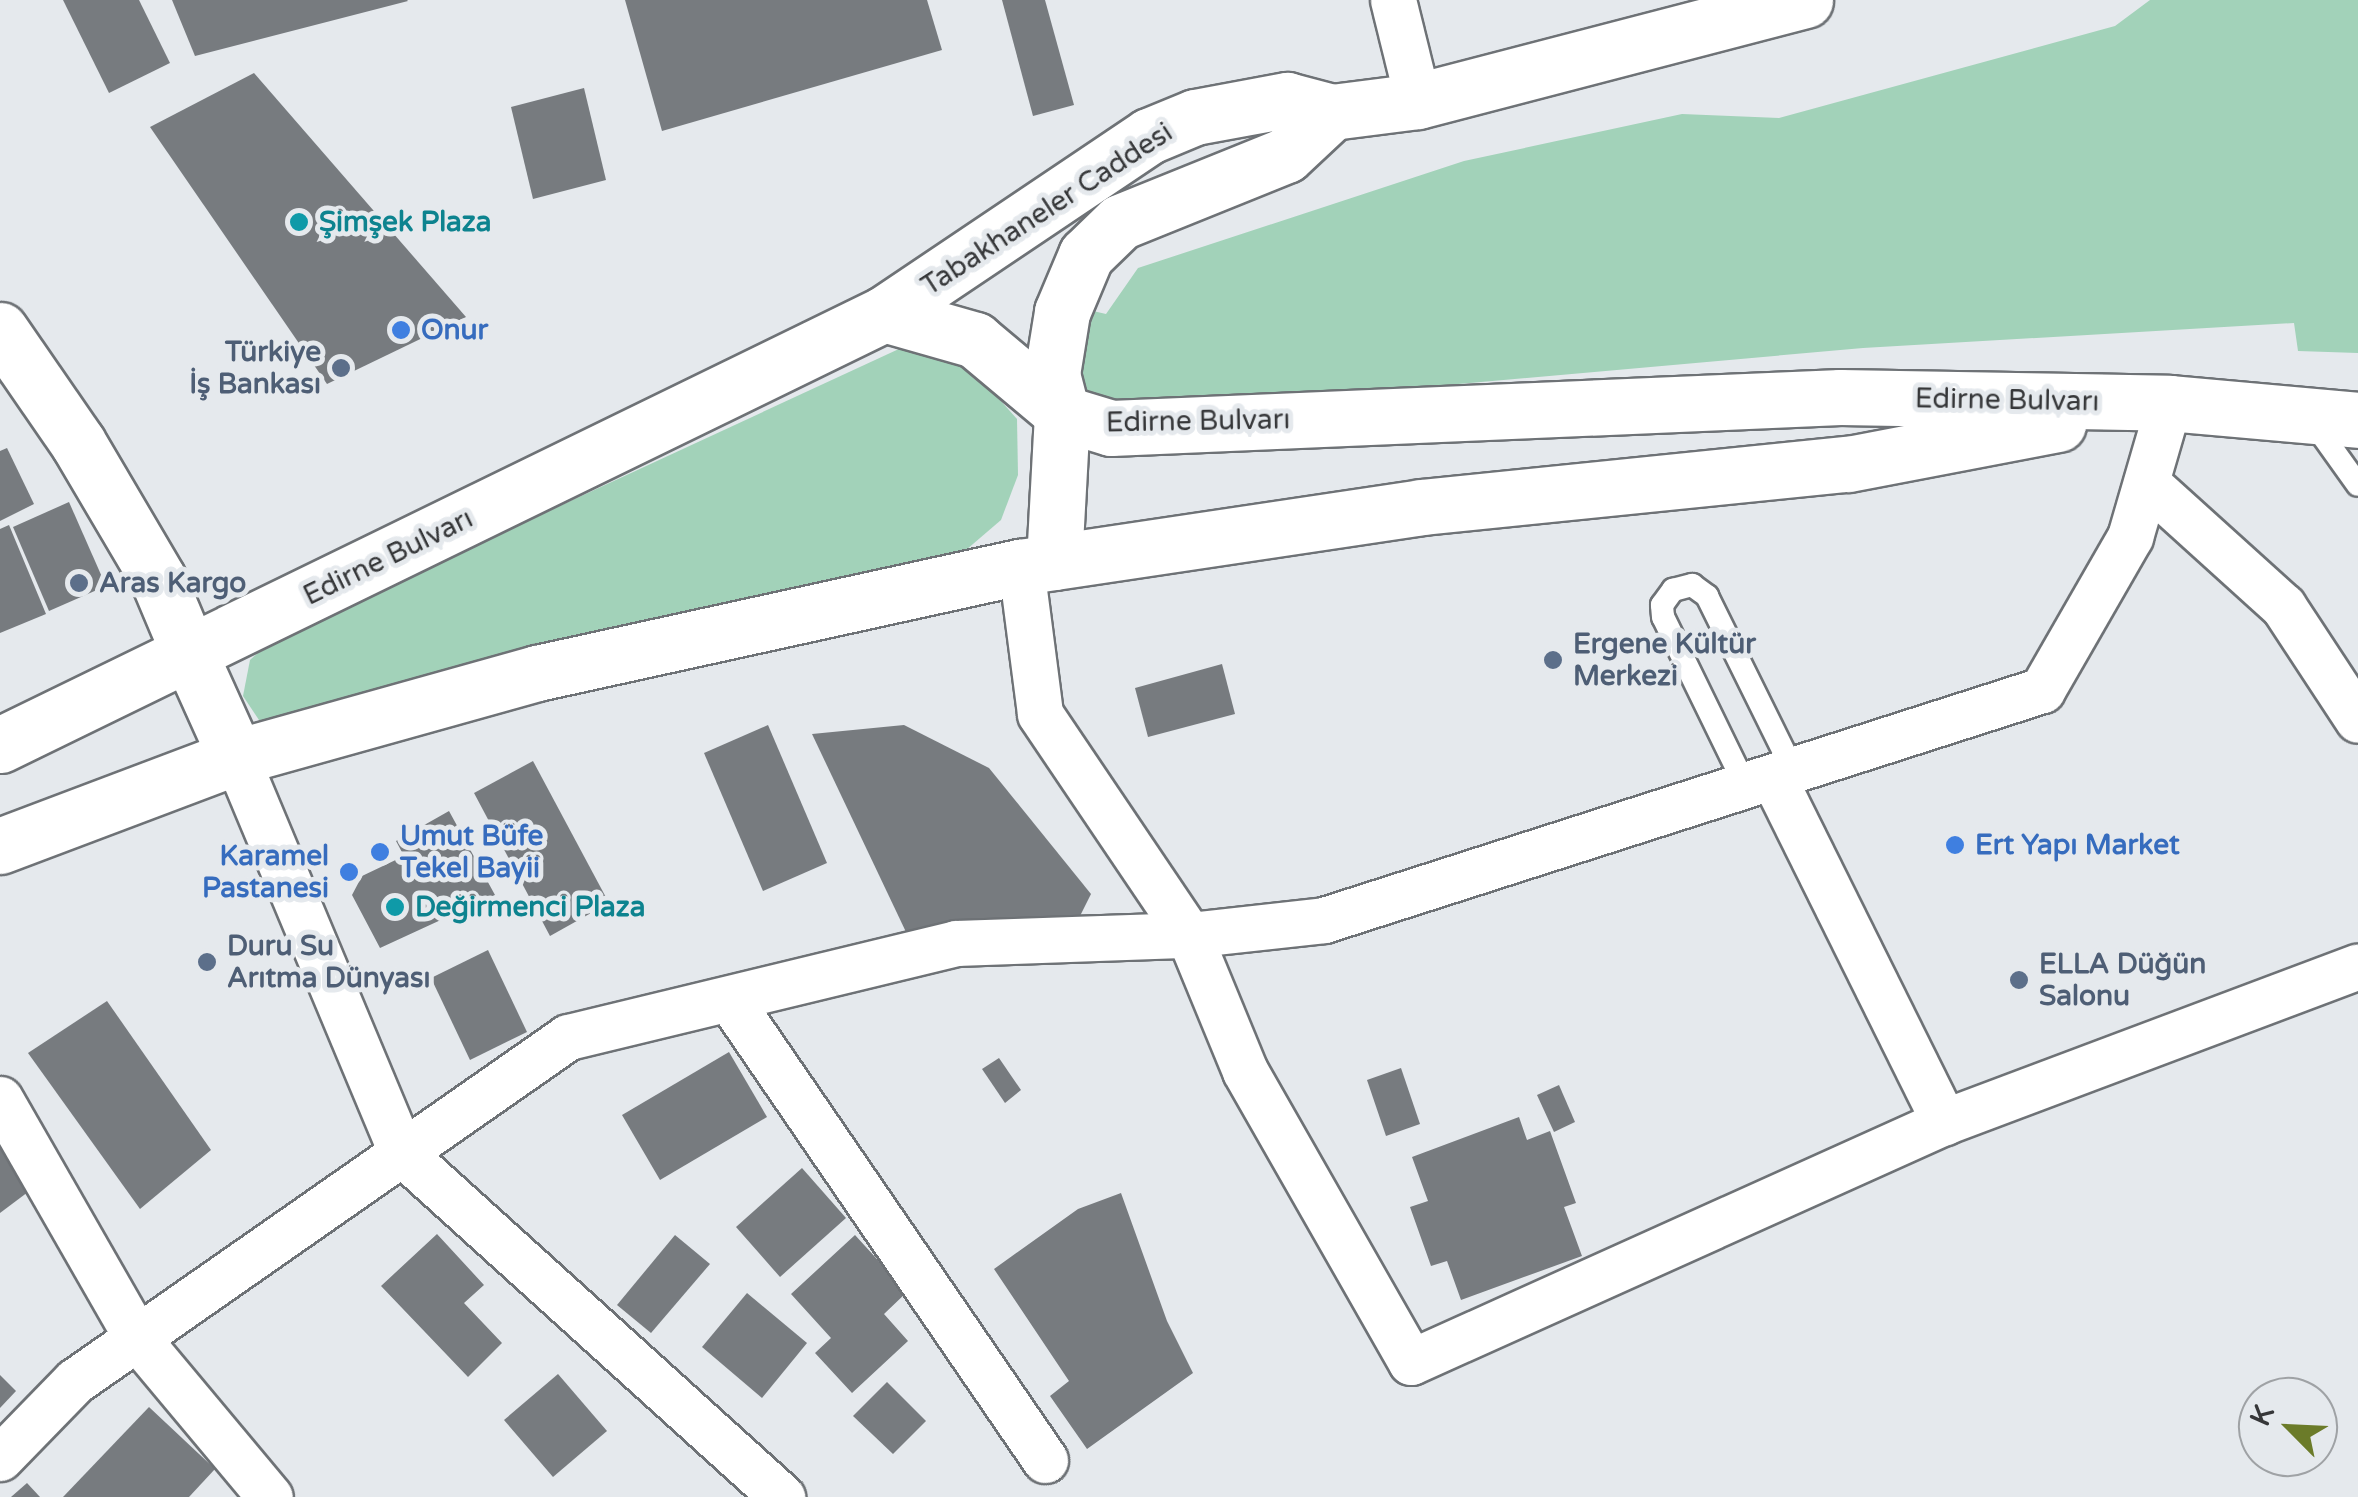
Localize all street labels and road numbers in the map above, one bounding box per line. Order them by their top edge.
street label: Tabakhaneler Caddesi [915,115,1179,303]
street label: Edirne Bulvarı [1915,382,2099,418]
street label: Edirne Bulvarı [1106,403,1290,439]
street label: Edirne Bulvarı [298,501,478,613]

